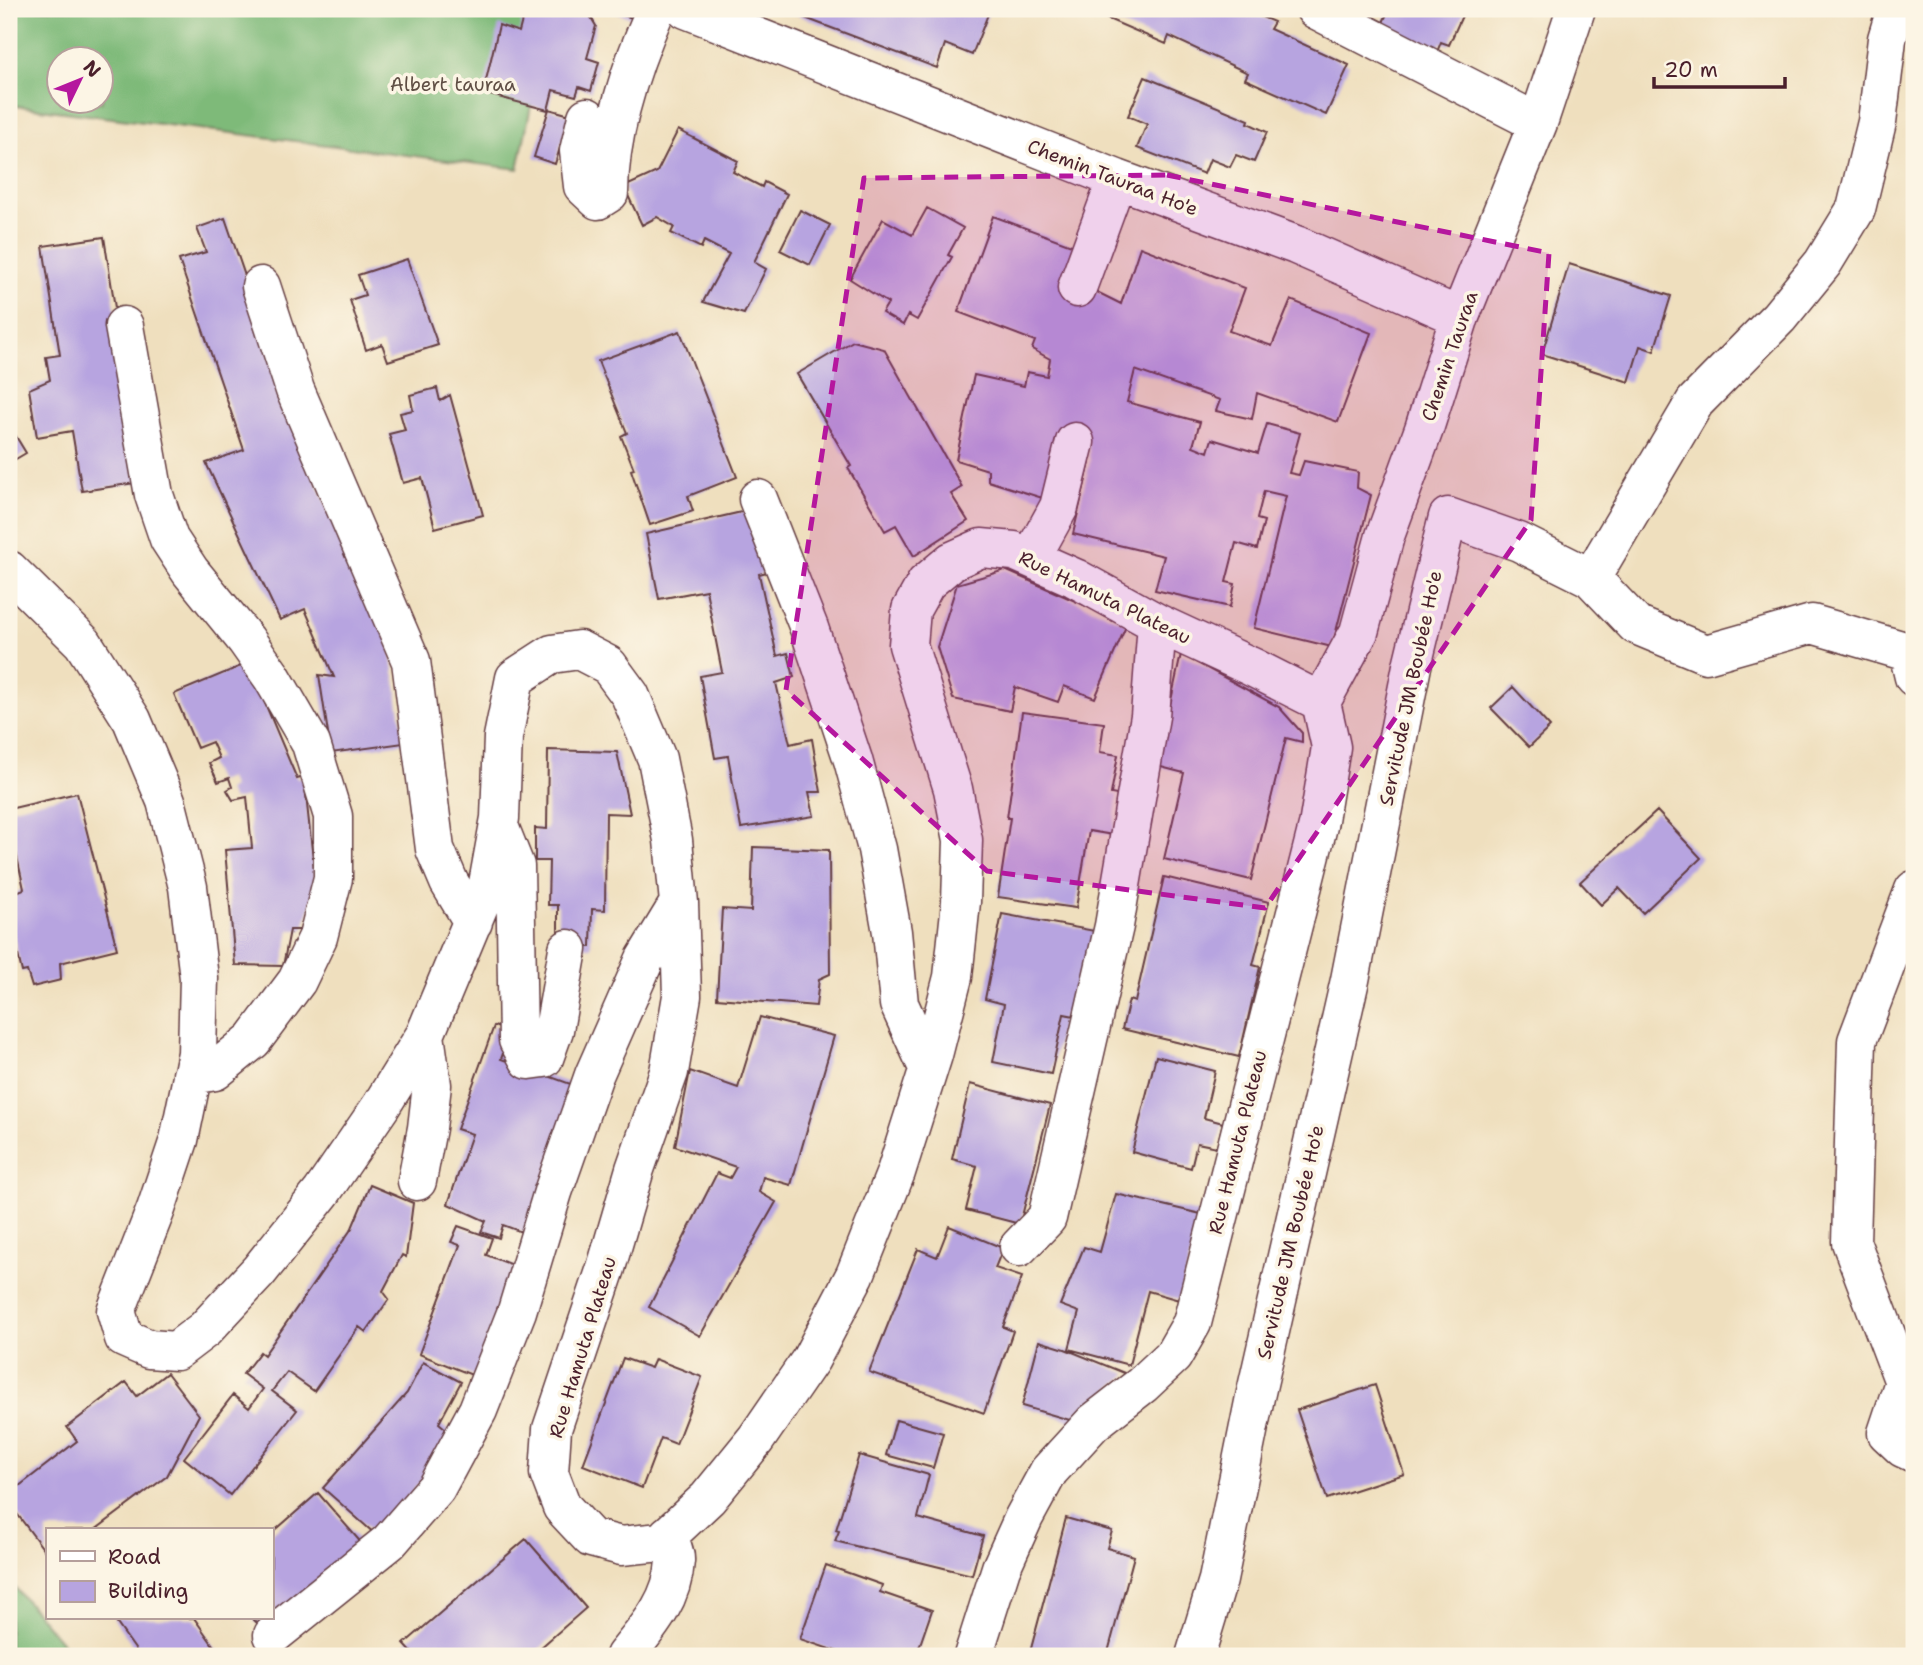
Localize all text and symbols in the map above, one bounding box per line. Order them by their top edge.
north arrow [46,46,116,116]
scale bar [1654,46,1785,90]
text: N [78,55,106,83]
text: 20 m [1664,56,1718,84]
park label: Albert tauraa [390,72,516,97]
street label: Chemin Tauraa Ho'e [1024,133,1202,222]
street label: Chemin Tauraa [1415,288,1484,425]
street label: Rue Hamuta Plateau [1015,545,1195,650]
street label: Servitude JM Boubée Ho'e [1373,568,1448,808]
street label: Rue Hamuta Plateau [1203,1048,1272,1237]
street label: Servitude JM Boubée Ho'e [1251,1123,1330,1362]
street label: Rue Hamuta Plateau [543,1253,622,1441]
legend [46,1528,273,1620]
text: Road [108,1543,161,1571]
text: Building [108,1577,188,1605]

